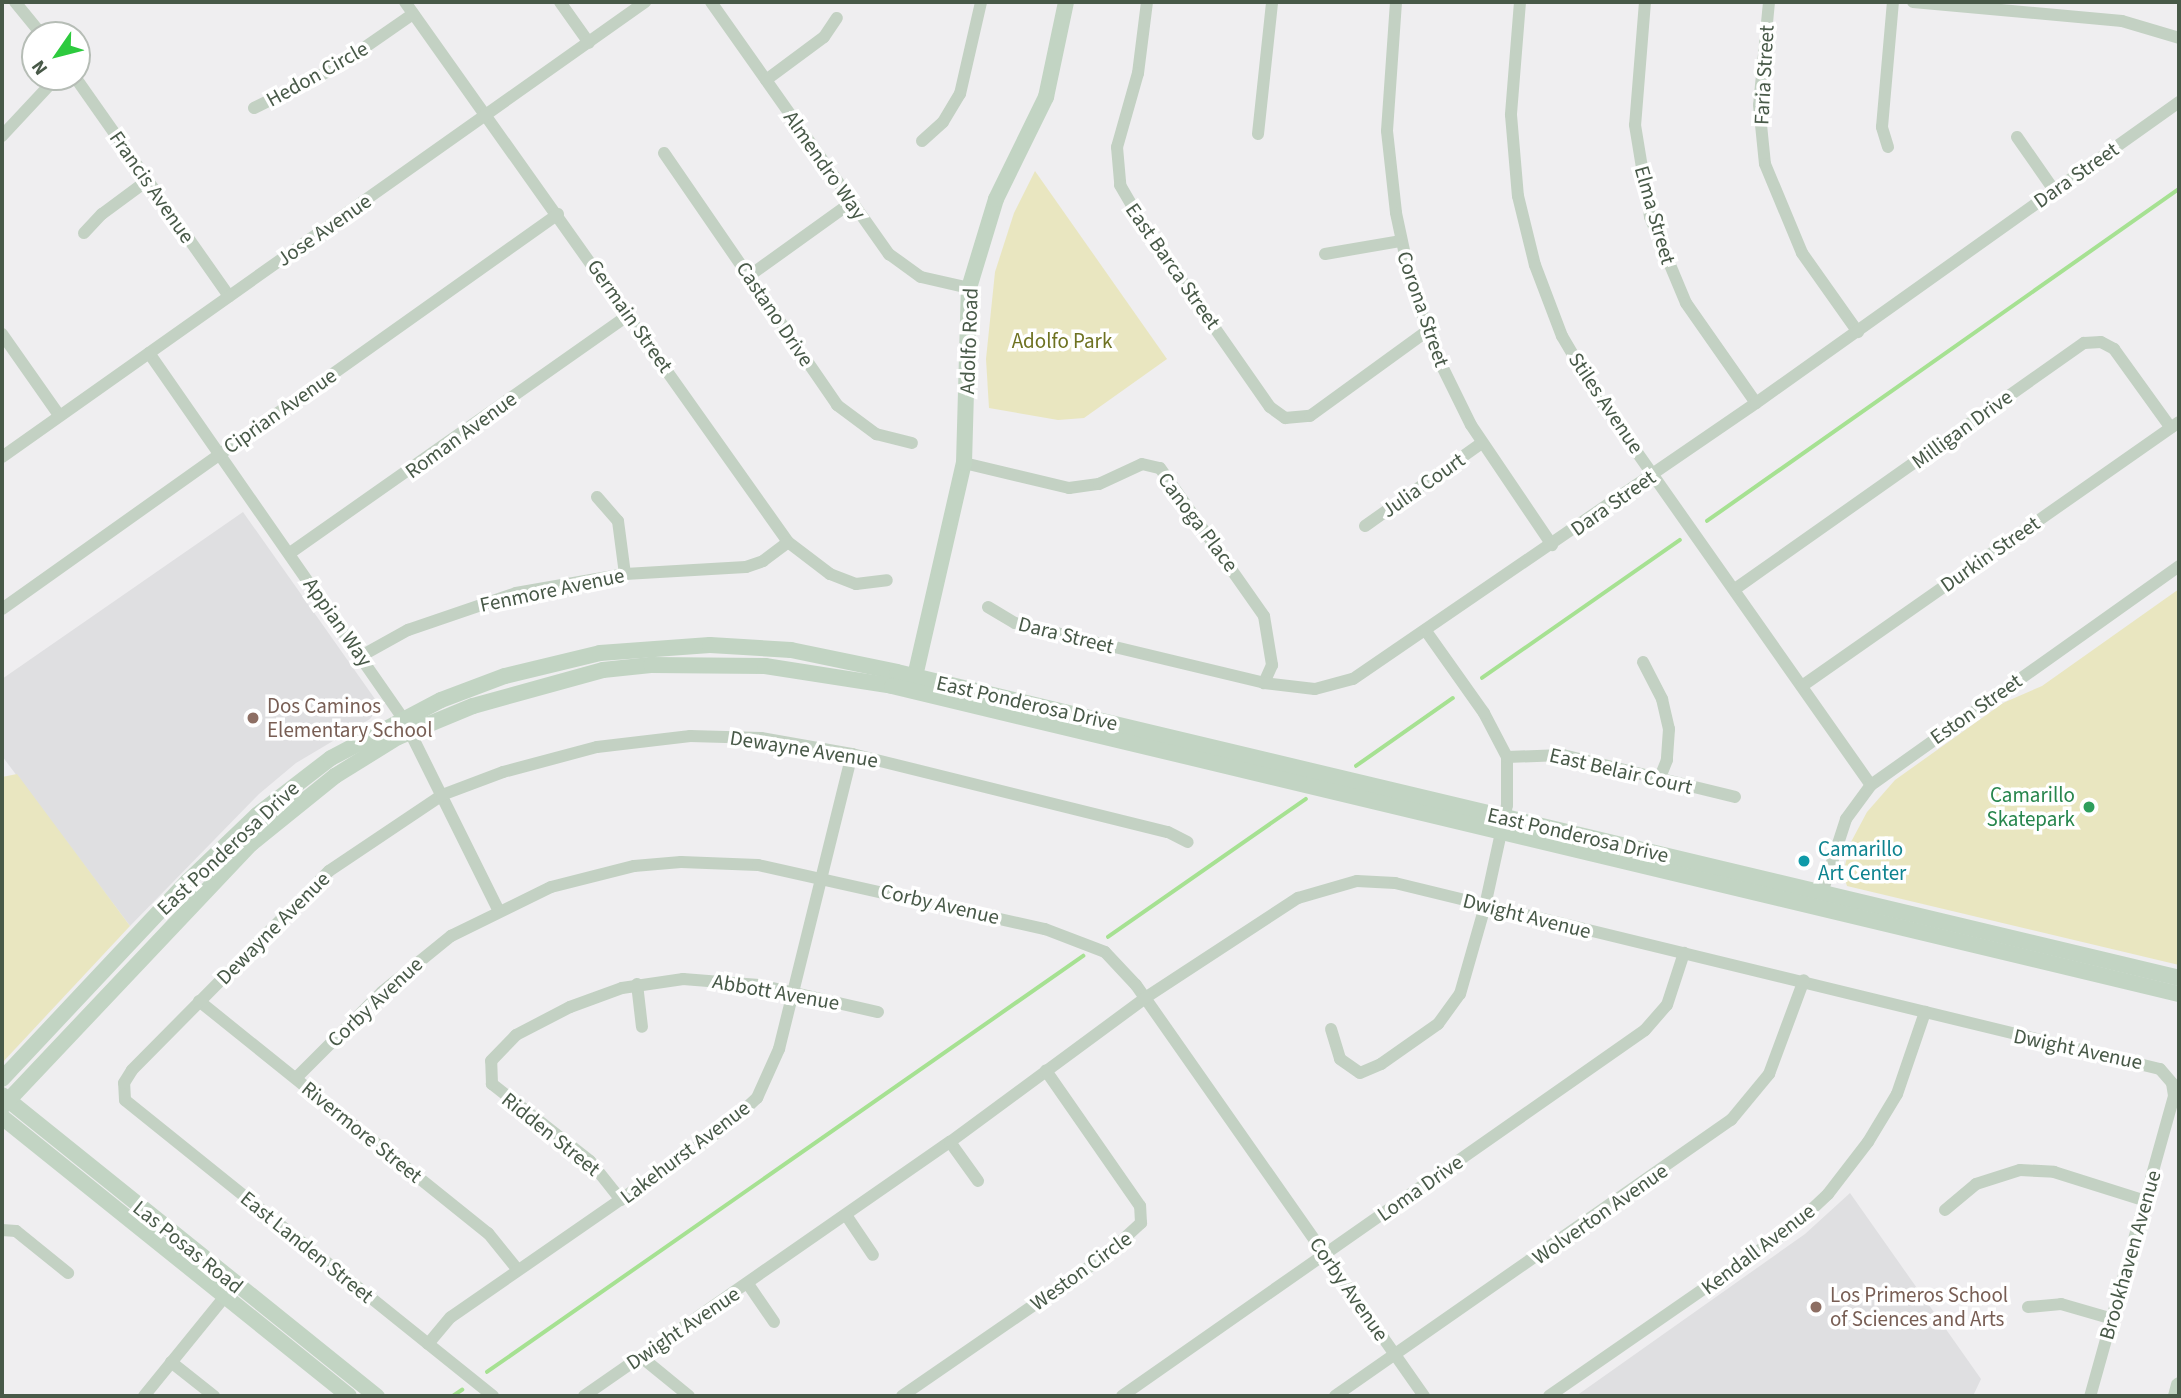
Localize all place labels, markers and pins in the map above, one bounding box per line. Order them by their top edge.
place label: Dos Caminos Elementary School [267,693,433,743]
marker: Dos Caminos Elementary School [245,710,261,726]
place label: Camarillo Skatepark [1986,782,2075,832]
marker: Camarillo Skatepark [2081,799,2097,815]
place label: Camarillo Art Center [1818,836,1906,886]
marker: Camarillo Art Center [1796,853,1812,869]
place label: Los Primeros School of Sciences and Arts [1830,1282,2008,1332]
marker: Los Primeros School of Sciences and Arts [1808,1299,1824,1315]

